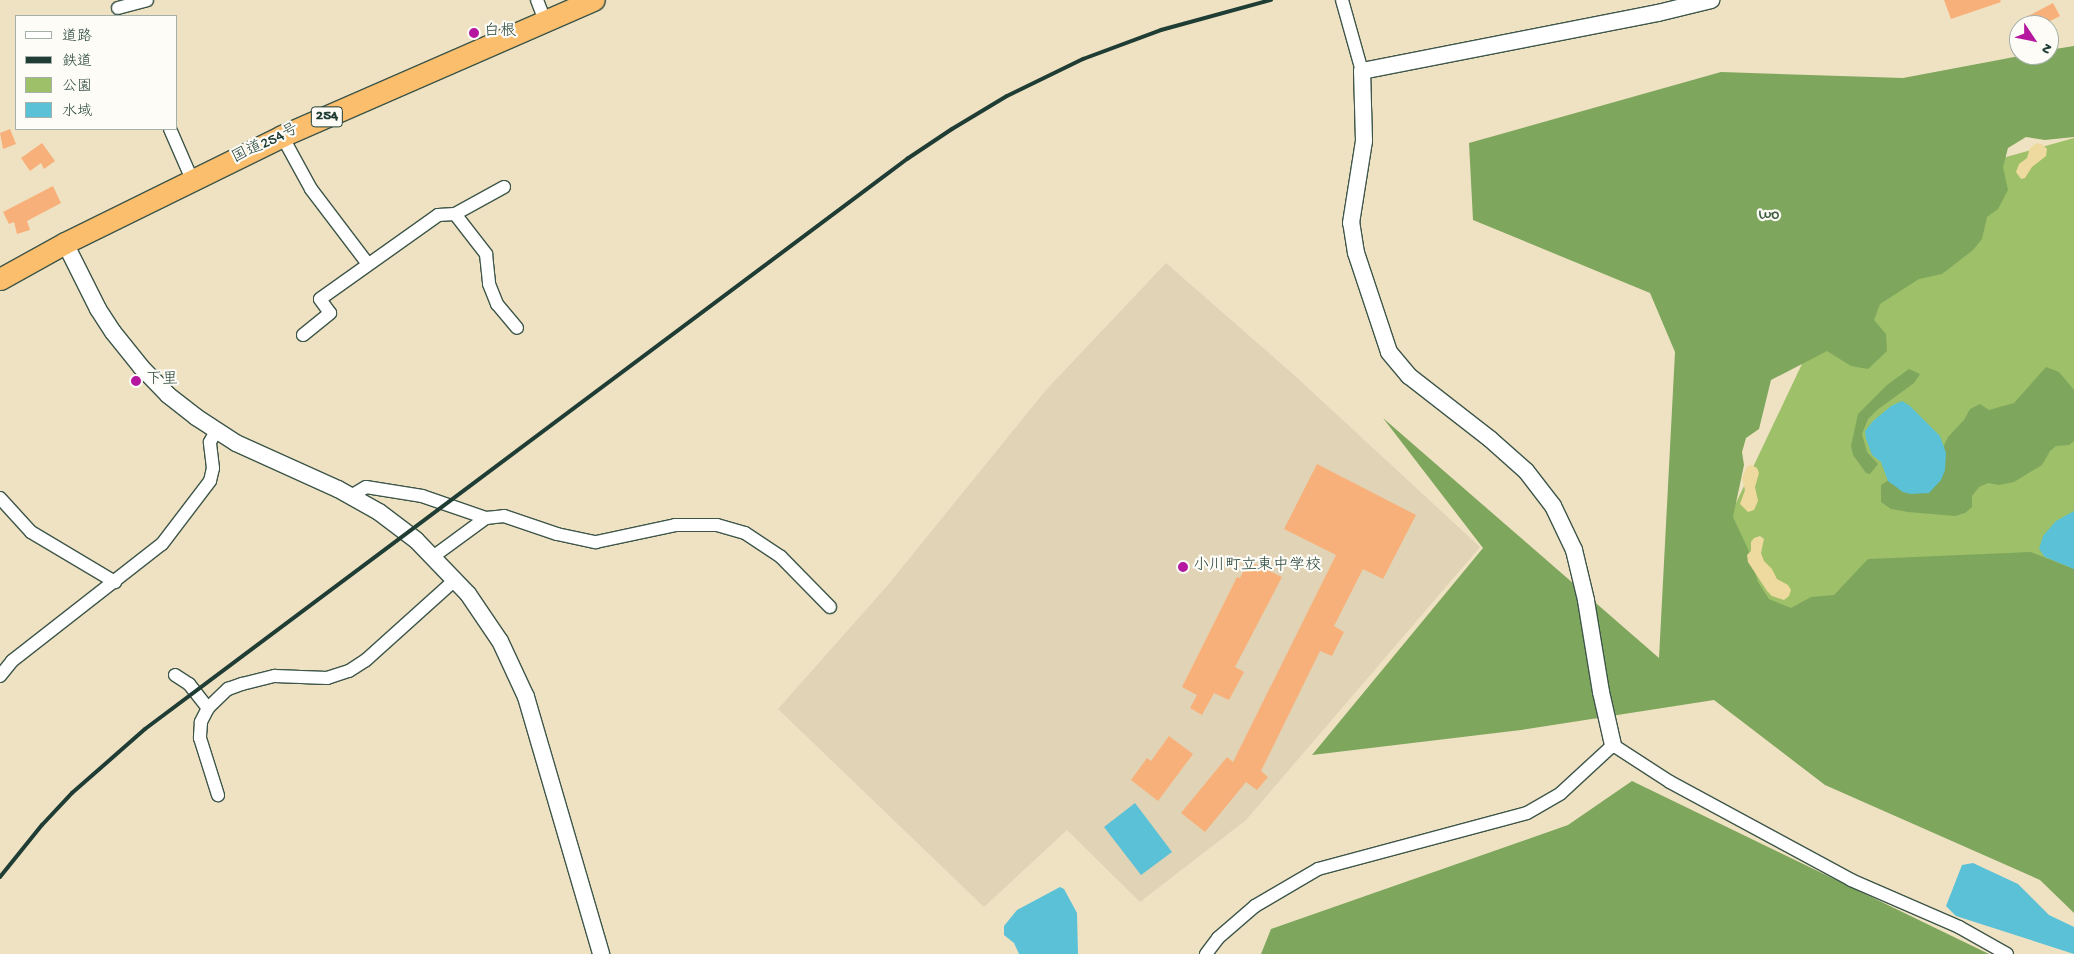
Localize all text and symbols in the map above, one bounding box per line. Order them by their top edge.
legend [15,15,178,130]
north arrow [2009,15,2059,65]
place label: 白根 [484,23,516,43]
marker: 白根 [468,27,480,39]
text: 道路 [62,28,92,46]
text: N [2036,40,2056,57]
text: 鉄道 [62,53,92,71]
text: 公園 [62,78,92,96]
text: 水域 [62,103,92,121]
road number: 254 [311,104,343,130]
street label: 国道254号 [230,121,302,169]
park label: wo [1759,206,1779,226]
place label: 下里 [146,371,178,391]
marker: 下里 [130,375,142,387]
place label: 小川町立東中学校 [1193,557,1321,577]
marker: 小川町立東中学校 [1177,561,1189,573]

